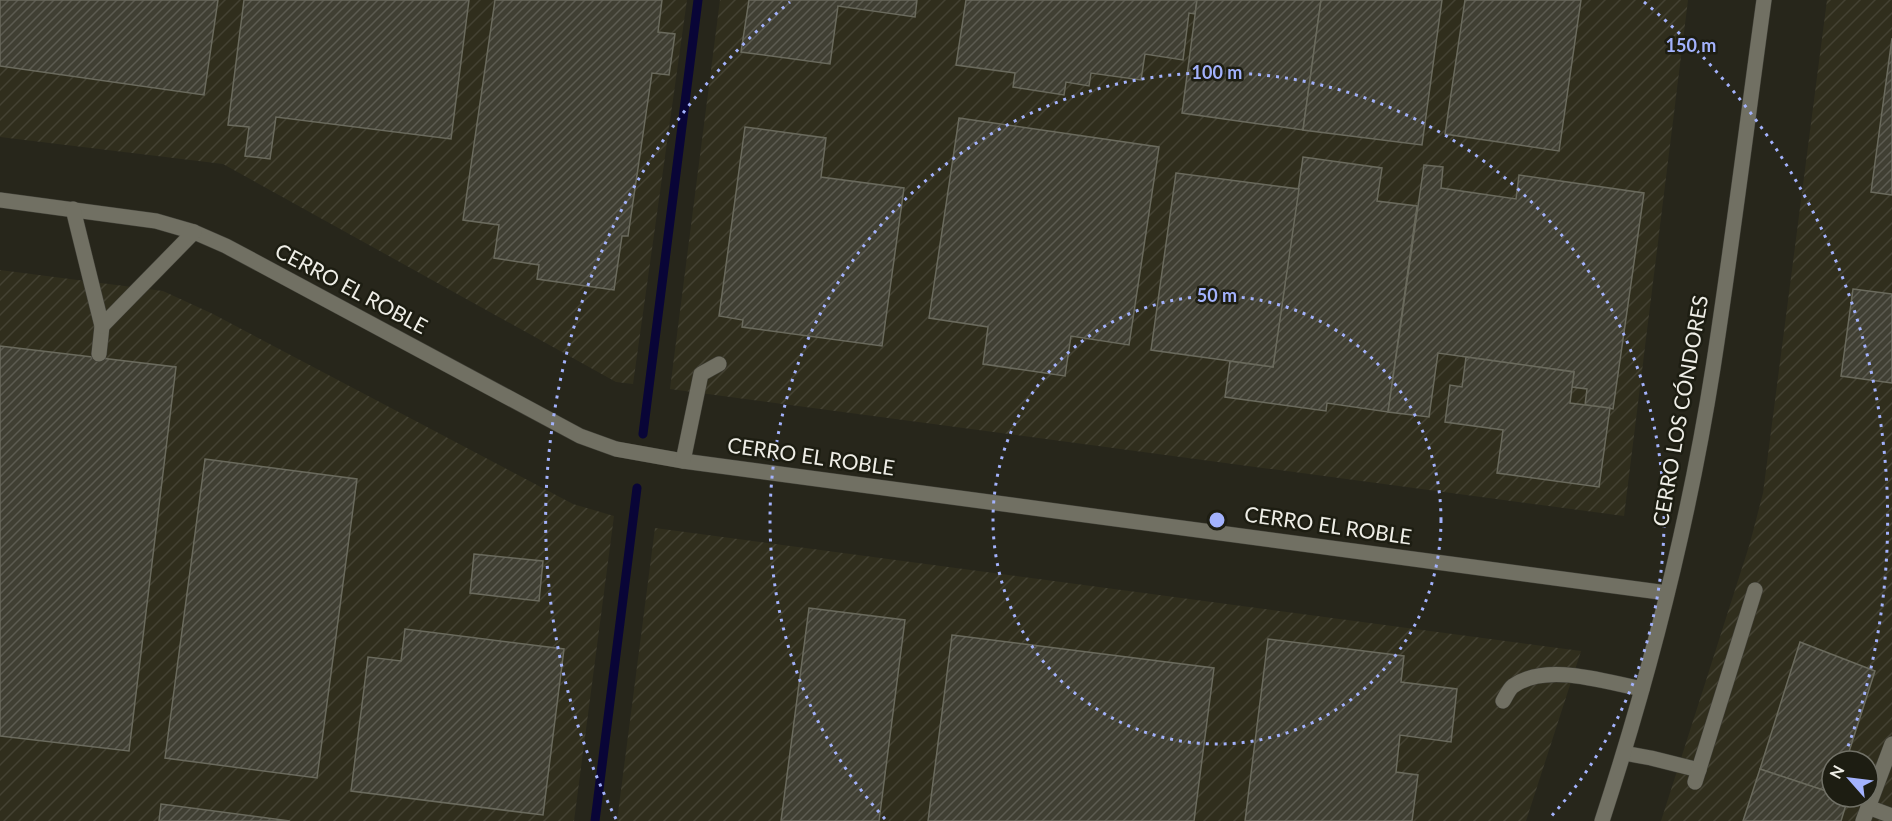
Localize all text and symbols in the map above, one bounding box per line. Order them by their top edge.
text: 150 m [1666,34,1716,56]
text: 100 m [1192,61,1242,83]
street label: CERRO EL ROBLE [271,237,432,338]
text: 50 m [1197,284,1237,306]
street label: CERRO LOS CÓNDORES [1647,293,1712,528]
street label: CERRO EL ROBLE [726,431,896,480]
street label: CERRO EL ROBLE [1243,500,1413,549]
centre of rings [1207,510,1227,530]
north arrow [1820,749,1880,809]
text: N [1825,762,1848,782]

